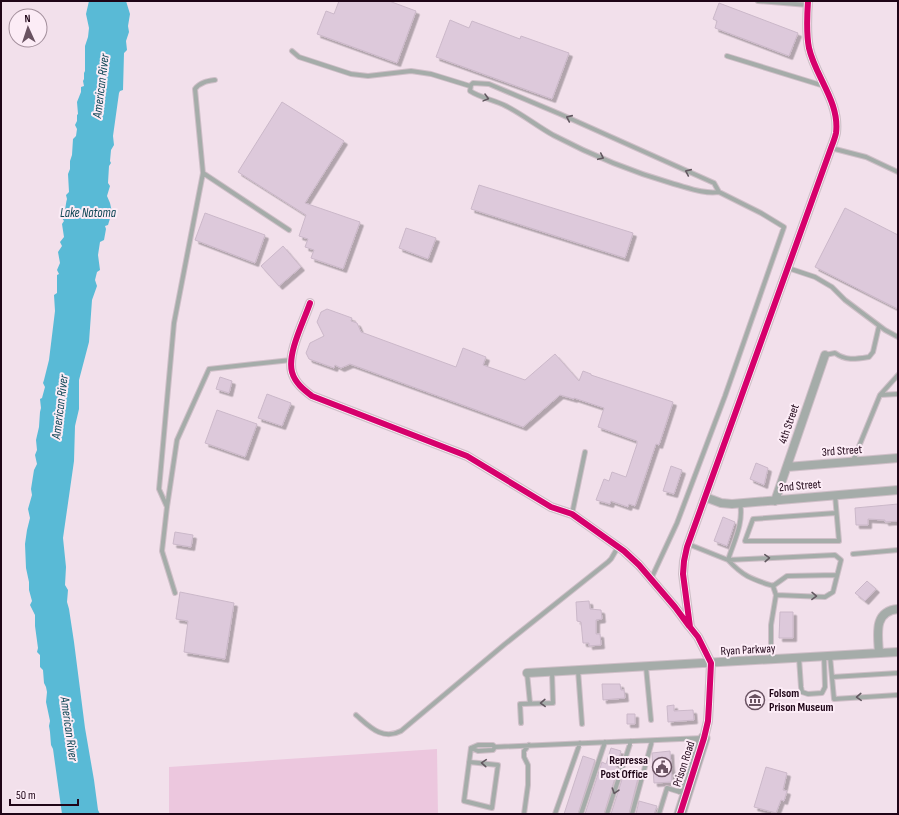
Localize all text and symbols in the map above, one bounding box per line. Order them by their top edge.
north arrow [8,8,48,48]
text: N [24,12,31,25]
water label: American River [89,52,113,120]
one-way arrow [482,93,489,102]
one-way arrow [566,115,573,123]
one-way arrow [597,152,604,160]
one-way arrow [684,168,691,176]
water label: Lake Natoma [60,205,117,221]
water label: American River [48,373,72,441]
street label: 4th Street [775,402,803,446]
street label: 3rd Street [821,442,863,460]
street label: 2nd Street [778,477,822,495]
one-way arrow [764,554,770,562]
one-way arrow [811,592,817,600]
street label: Ryan Parkway [720,641,776,659]
place label: Folsom Prison Museum [769,686,833,715]
museum icon: Folsom Prison Museum [744,689,766,711]
one-way arrow [856,693,862,702]
water label: American River [56,695,82,763]
one-way arrow [540,699,546,707]
street label: Prison Road [670,739,698,789]
place label: Repressa Post Office [600,753,648,782]
public building icon: Repressa Post Office [651,756,673,778]
one-way arrow [481,759,487,768]
scale bar [10,781,78,807]
one-way arrow [611,787,620,794]
text: 50 m [16,788,36,803]

